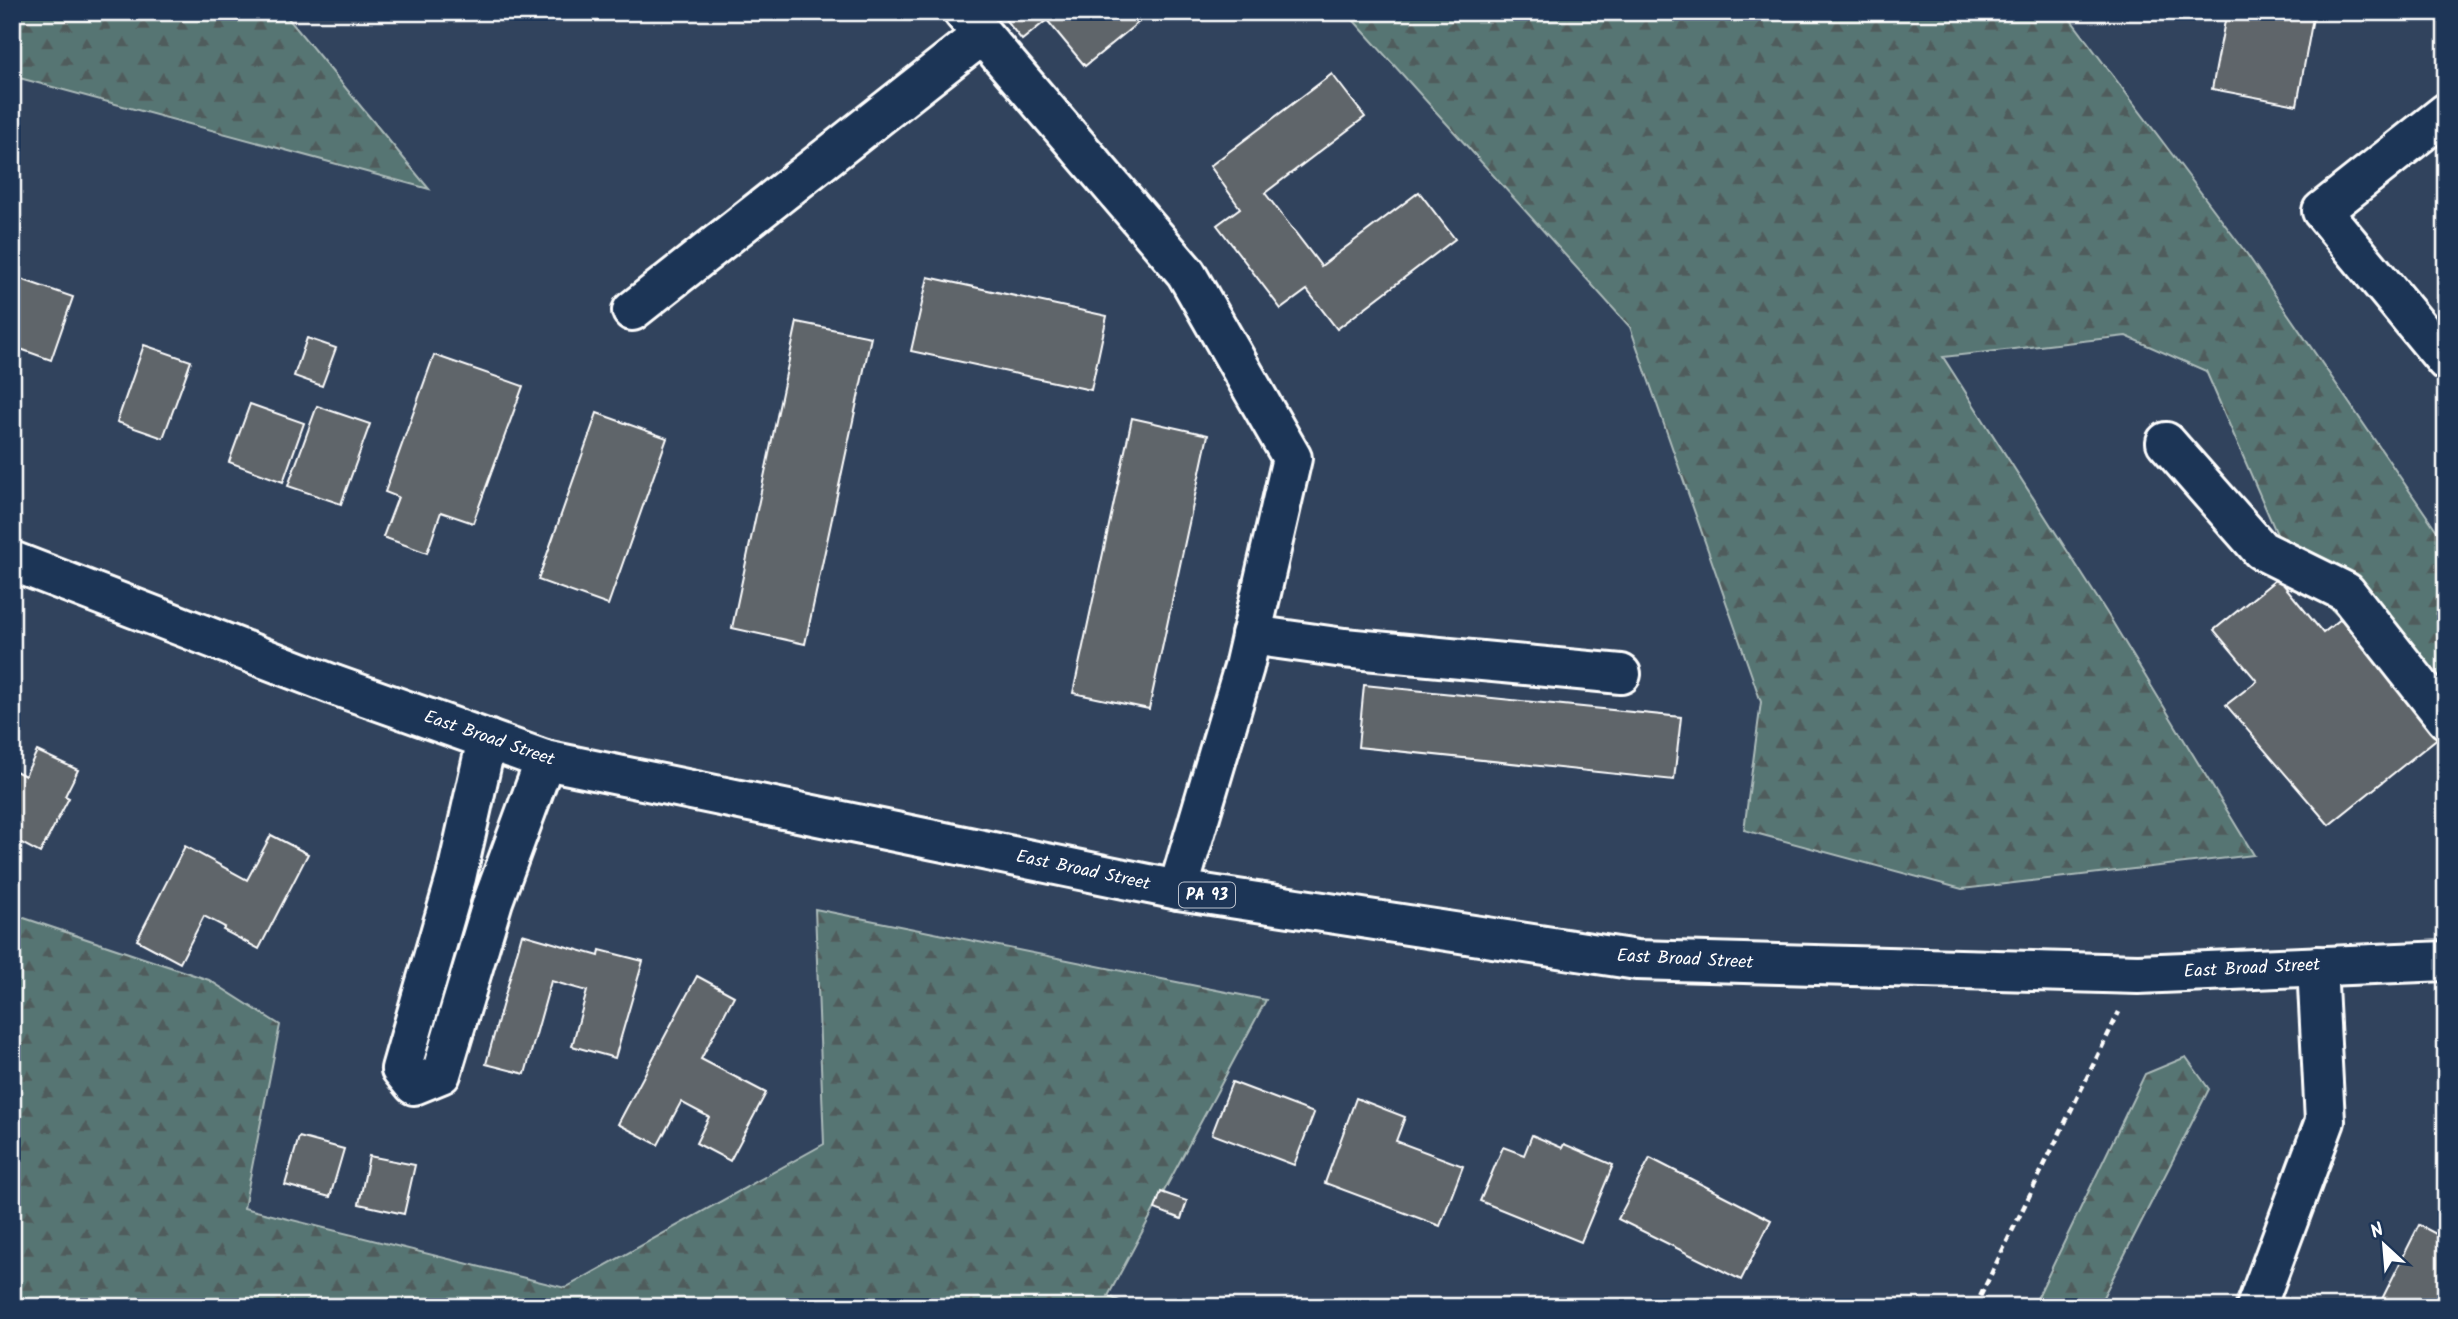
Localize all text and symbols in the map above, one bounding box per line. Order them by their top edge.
street label: East Broad Street [420,703,559,775]
street label: East Broad Street [1013,843,1154,900]
road number: PA 93 [1179,882,1235,908]
street label: East Broad Street [1616,942,1755,978]
street label: East Broad Street [2183,951,2322,987]
north arrow [2350,1210,2420,1280]
text: N [2365,1215,2389,1248]

